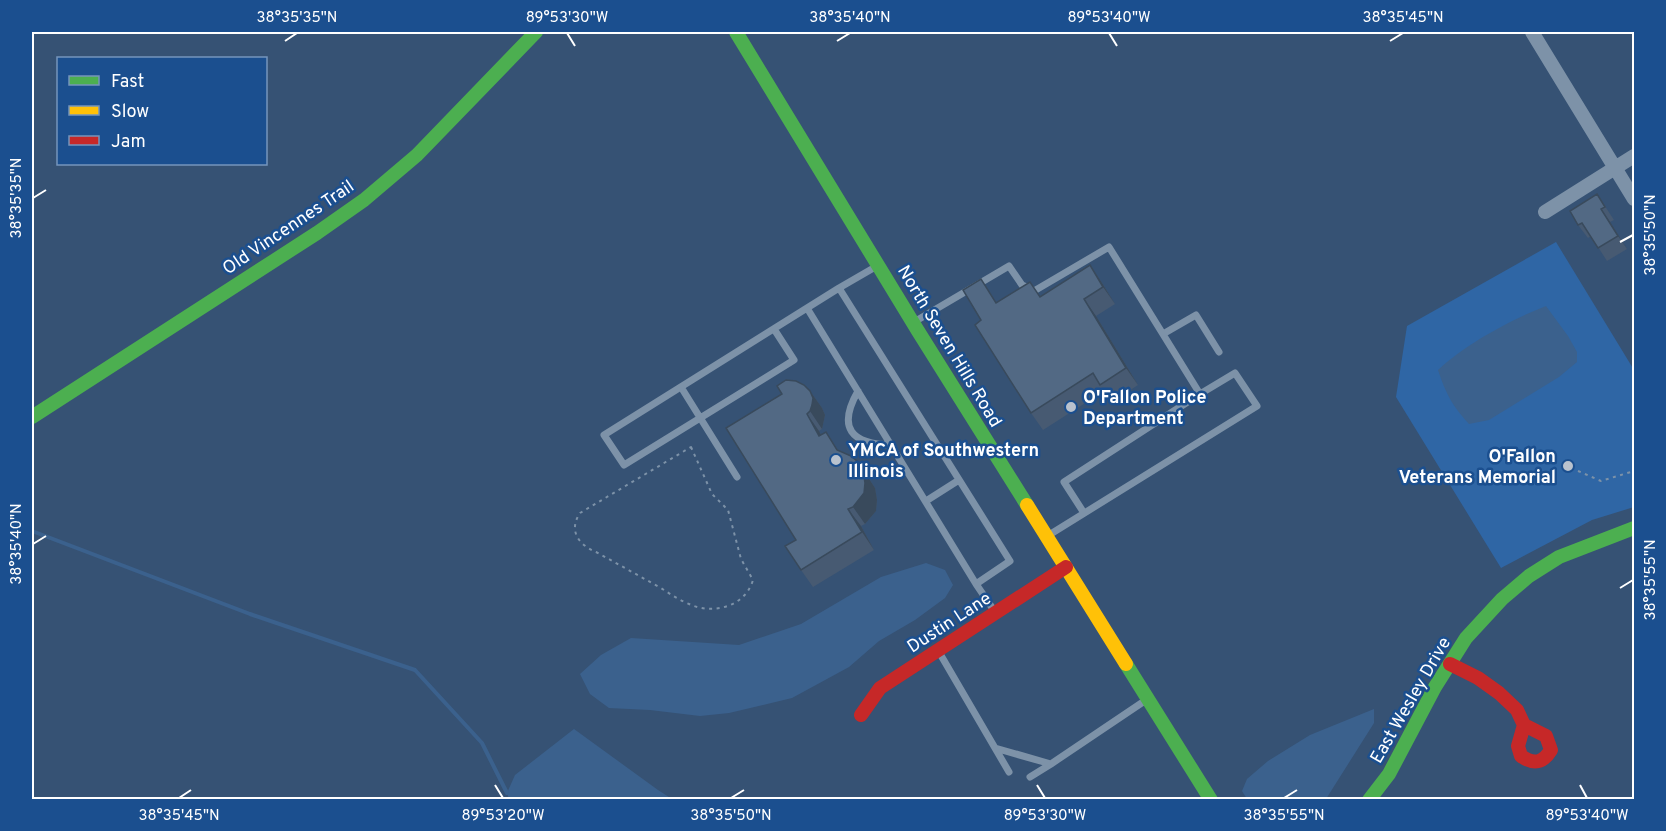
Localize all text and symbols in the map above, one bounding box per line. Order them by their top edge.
text: 38°35'35"N [257,9,337,28]
text: 89°53'30"W [526,9,608,28]
text: 38°35'40"N [809,9,891,28]
text: 89°53'40"W [1067,9,1151,28]
text: 38°35'45"N [1362,9,1444,28]
legend [57,57,267,165]
text: Fast [111,71,144,94]
text: Slow [111,101,149,124]
text: Jam [111,131,146,154]
text: 38°35'35"N [8,158,27,238]
street label: Old Vincennes Trail [219,176,359,281]
text: 38°35'50"N [1642,194,1661,276]
street label: North Seven Hills Road [891,262,1006,432]
place label: O'Fallon Police Department [1083,387,1206,431]
marker: O'Fallon Police Department [1064,400,1078,414]
place label: YMCA of Southwestern Illinois [848,440,1039,484]
place label: O'Fallon Veterans Memorial [1399,446,1556,490]
marker: YMCA of Southwestern Illinois [829,453,843,467]
marker: O'Fallon Veterans Memorial [1561,459,1575,473]
text: 38°35'40"N [8,503,27,585]
text: 38°35'55"N [1642,539,1661,621]
street label: Dustin Lane [903,587,996,659]
street label: East Wesley Drive [1366,633,1457,768]
text: 38°35'45"N [138,807,220,826]
text: 89°53'20"W [462,807,544,826]
text: 38°35'50"N [690,807,772,826]
text: 89°53'30"W [1004,807,1086,826]
text: 38°35'55"N [1243,807,1325,826]
text: 89°53'40"W [1545,807,1629,826]

